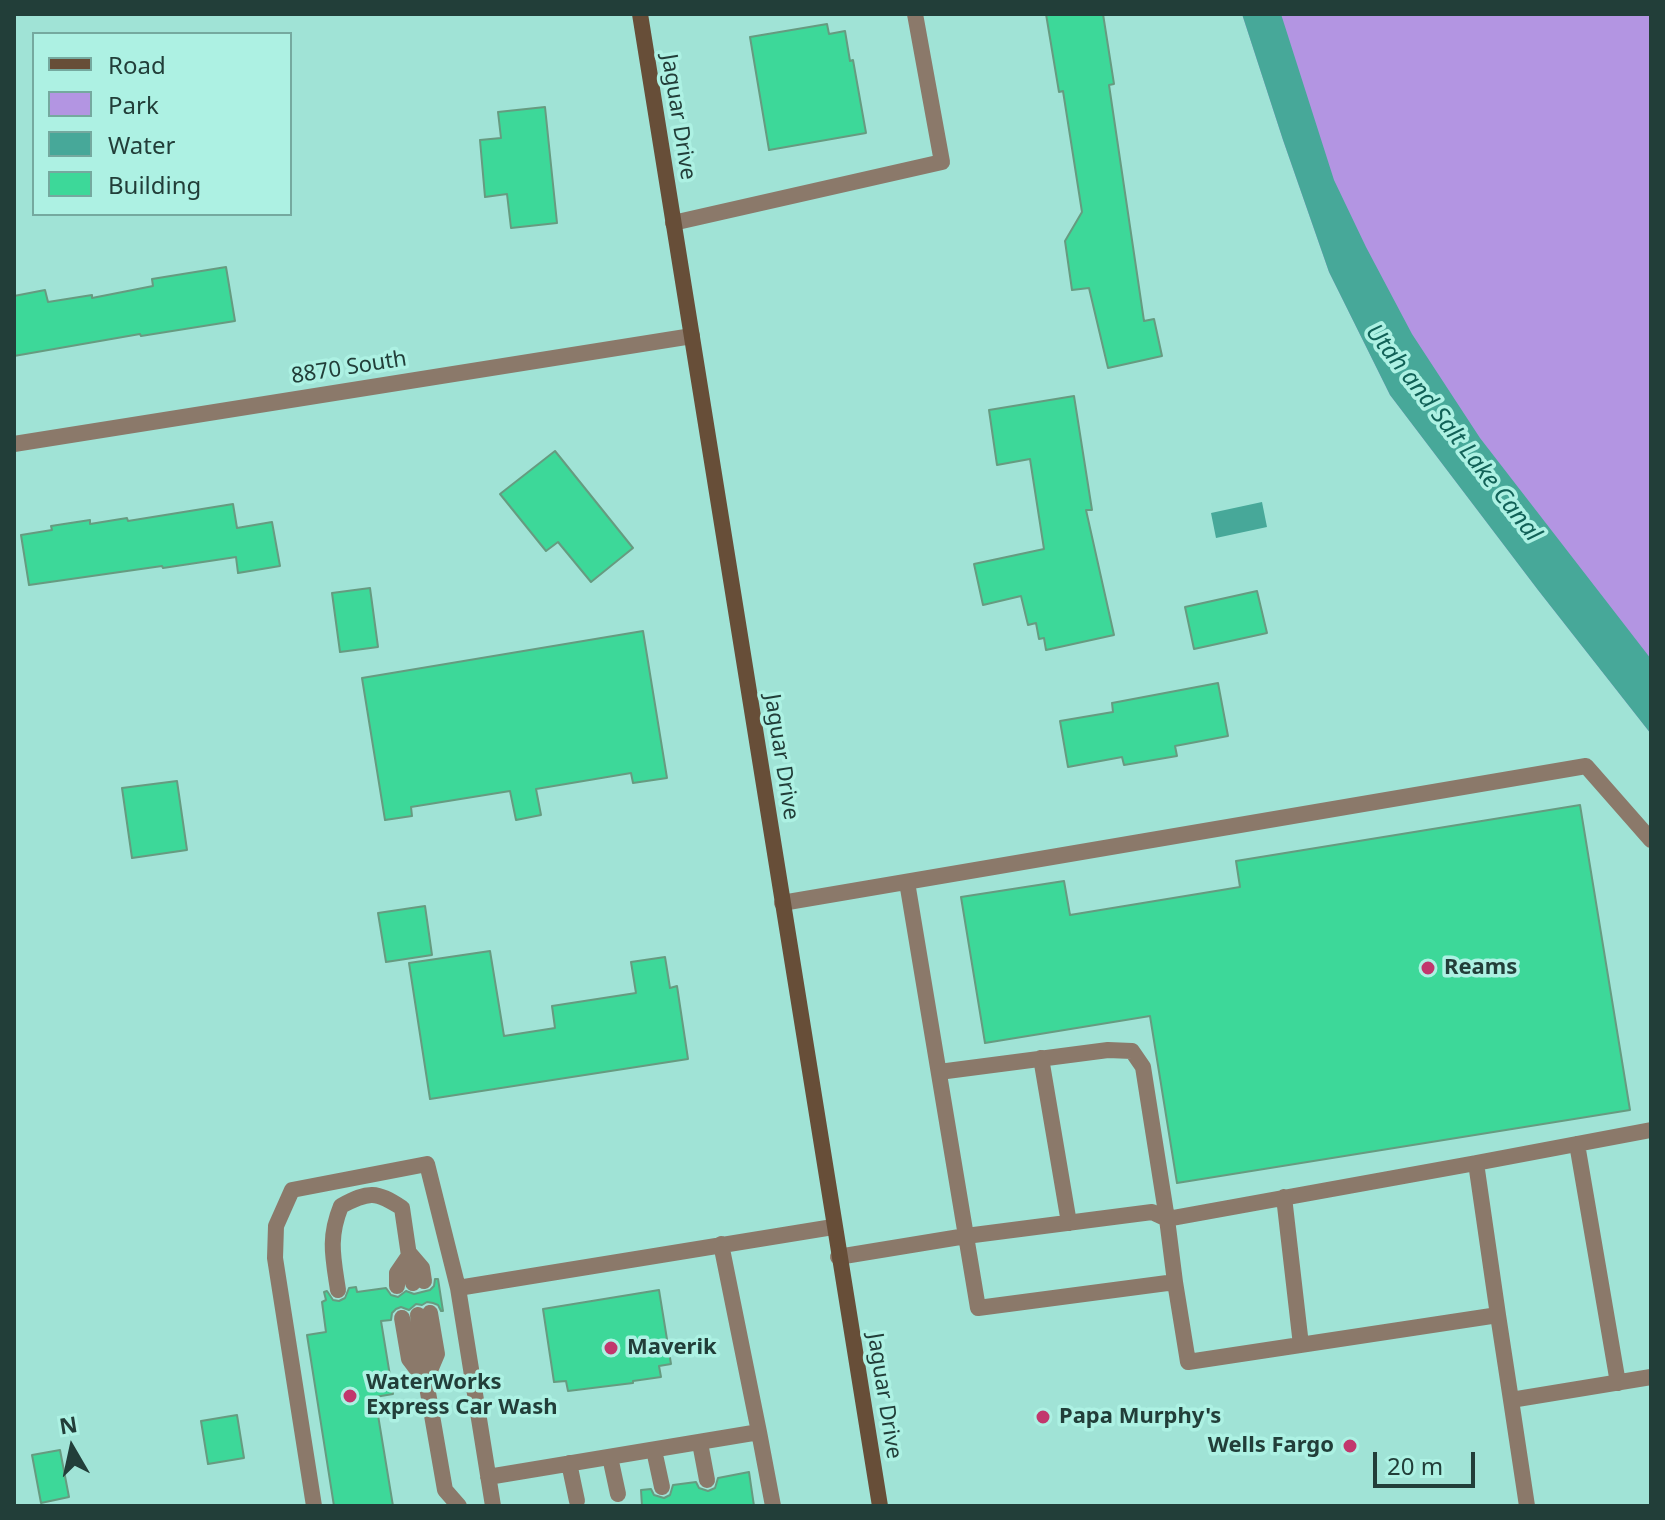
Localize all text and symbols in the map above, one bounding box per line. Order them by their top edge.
legend [32,32,292,216]
text: Road [108,48,166,81]
street label: Jaguar Drive [655,52,701,182]
text: Park [108,88,159,121]
text: Water [108,128,175,161]
text: Building [108,168,201,201]
water label: Utah and Salt Lake Canal [1359,319,1547,547]
street label: 8870 South [289,346,409,390]
street label: Jaguar Drive [758,692,804,822]
place label: Reams [1444,955,1517,981]
marker: Reams [1419,959,1437,977]
street label: Jaguar Drive [861,1331,907,1461]
place label: Maverik [627,1335,717,1361]
marker: Maverik [602,1339,620,1357]
place label: WaterWorks Express Car Wash [366,1370,557,1422]
marker: WaterWorks Express Car Wash [341,1387,359,1405]
place label: Papa Murphy's [1059,1404,1221,1430]
north arrow [32,1408,112,1488]
text: N [57,1408,79,1441]
marker: Papa Murphy's [1034,1408,1052,1426]
place label: Wells Fargo [1208,1433,1334,1459]
scale bar [1377,1436,1479,1486]
marker: Wells Fargo [1341,1437,1359,1455]
text: 20 m [1387,1449,1443,1482]

